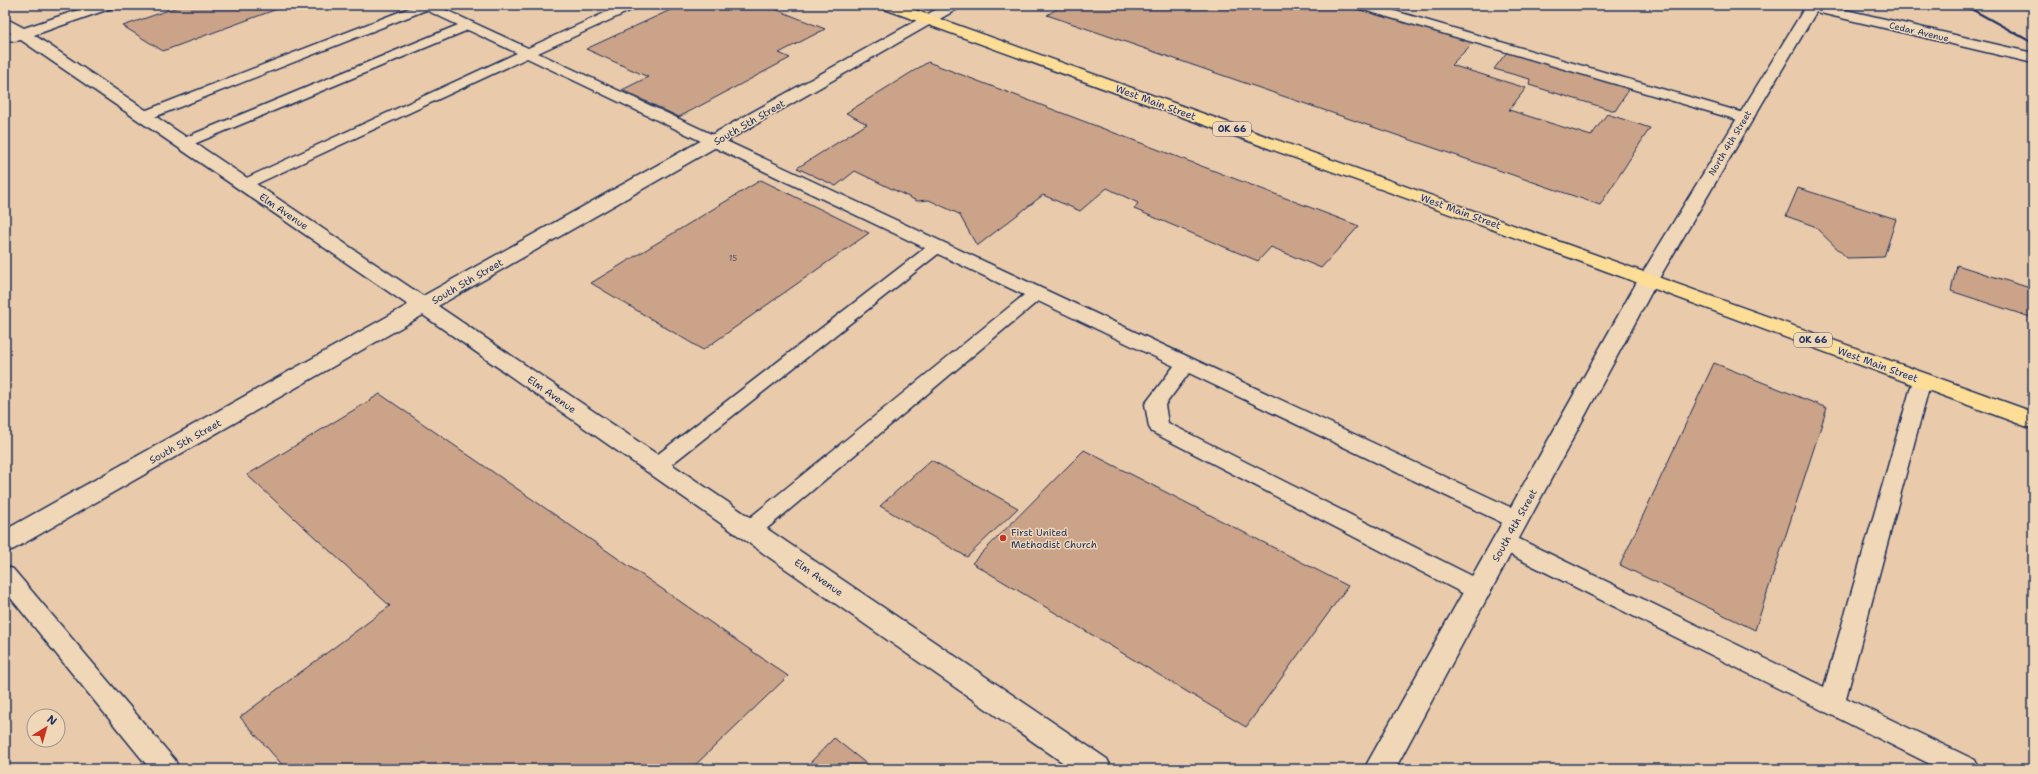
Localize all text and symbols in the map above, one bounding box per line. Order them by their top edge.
street label: Cedar Avenue [1888,19,1950,45]
street label: West Main Street [1114,82,1198,123]
street label: South 5th Street [711,97,787,148]
street label: North 4th Street [1706,108,1754,178]
road number: OK 66 [1213,122,1251,136]
street label: Elm Avenue [257,190,311,233]
street label: West Main Street [1419,191,1503,232]
house number: 15 [729,253,737,264]
street label: South 5th Street [429,256,505,307]
road number: OK 66 [1794,333,1832,347]
street label: West Main Street [1836,344,1920,385]
street label: Elm Avenue [525,373,579,416]
street label: South 5th Street [147,416,224,467]
street label: South 4th Street [1489,487,1540,564]
place label: First United Methodist Church [1011,526,1097,551]
marker: First United Methodist Church [998,533,1008,543]
street label: Elm Avenue [792,556,846,599]
north arrow [26,708,66,748]
text: N [44,712,60,729]

